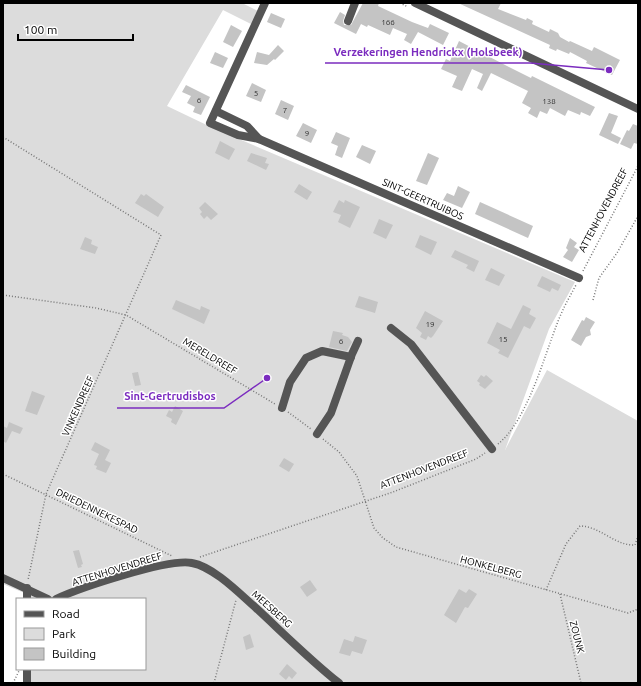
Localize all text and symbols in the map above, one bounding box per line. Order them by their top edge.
scale bar [18,16,133,42]
house number: 166 [381,18,395,27]
text: 100 m [24,23,57,36]
callout: Verzekeringen Hendrickx (Holsbeek) [325,40,530,63]
text: Verzekeringen Hendrickx (Holsbeek) [333,46,523,59]
house number: 5 [254,89,258,98]
house number: 6 [197,96,202,105]
house number: 138 [542,97,556,106]
house number: 7 [283,106,287,115]
house number: 9 [305,129,309,138]
street label: ATTENHOVENDREEF [576,166,630,254]
street label: SINT-GEERTRUIBOS [381,176,465,222]
house number: 19 [425,320,435,329]
house number: 15 [498,335,508,344]
street label: MERELDREEF [181,336,239,376]
house number: 6 [339,337,344,346]
street label: VINKENDREEF [60,374,96,438]
callout: Sint-Gertrudisbos [117,385,224,408]
text: Sint-Gertrudisbos [124,390,216,402]
street label: ATTENHOVENDREEF [378,447,470,491]
street label: DRIEDENNEKESPAD [54,486,140,536]
street label: ATTENHOVENDREEF [71,550,163,588]
street label: HONKELBERG [459,553,523,581]
street label: MEESBERG [250,588,294,630]
legend [16,598,146,670]
text: Road [52,607,80,620]
street label: ZOUNK [568,619,586,655]
text: Park [52,627,76,640]
text: Building [52,647,96,660]

